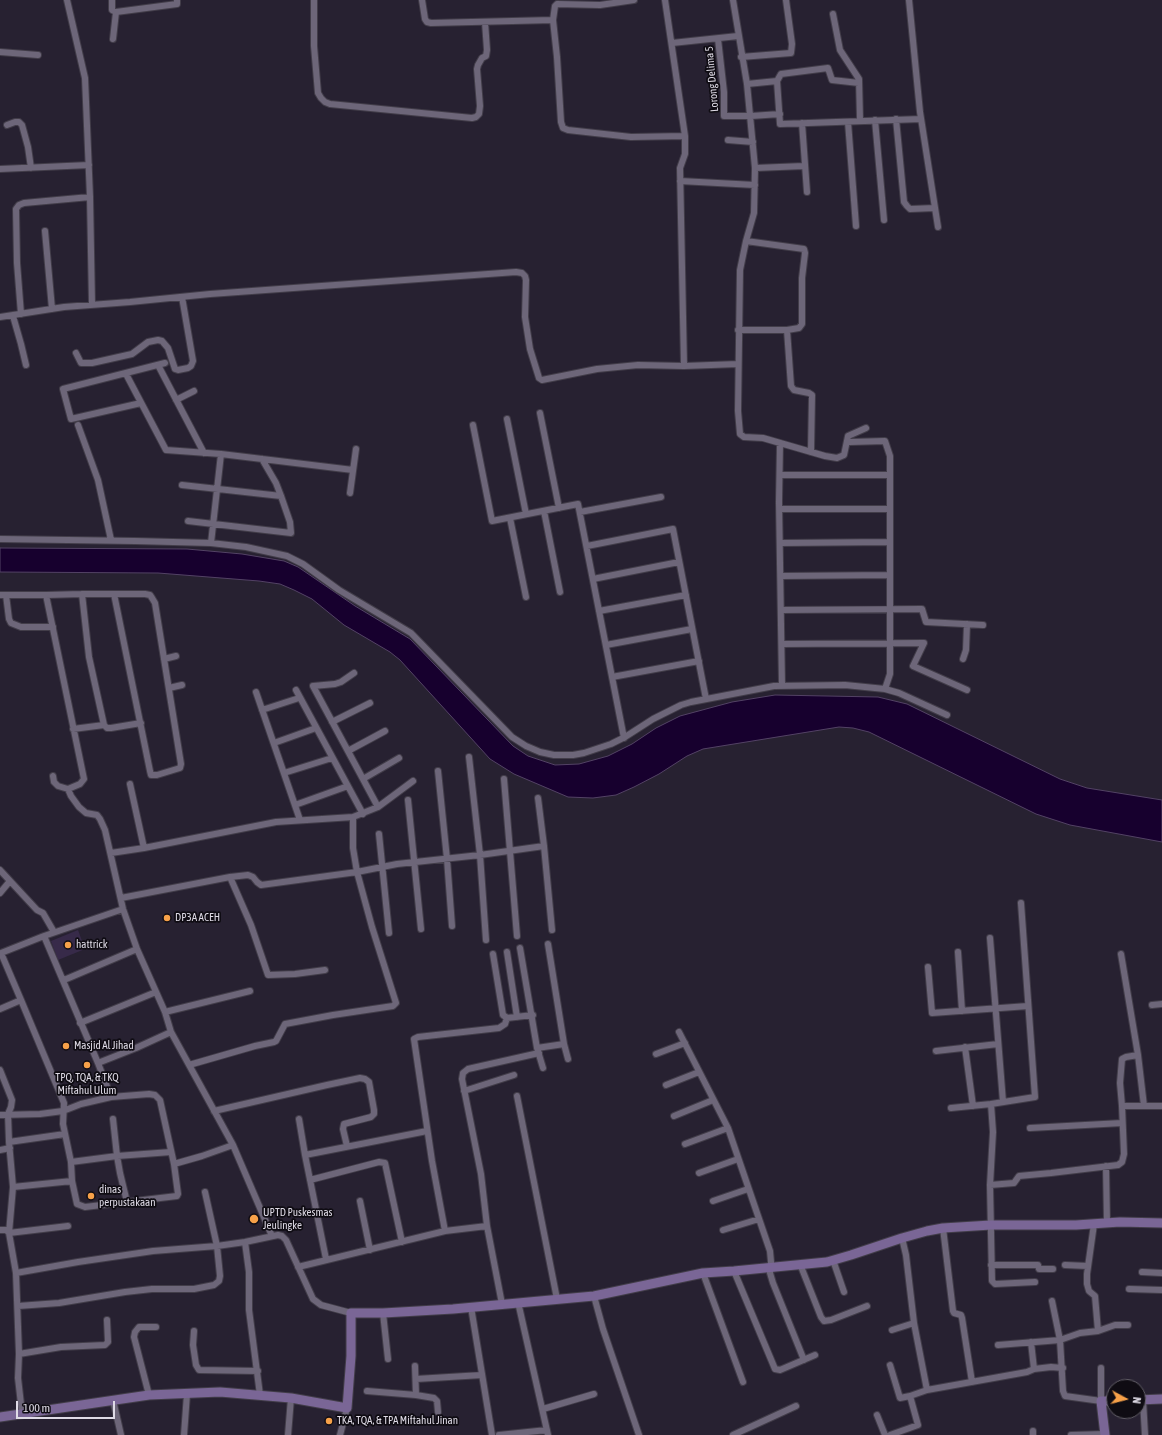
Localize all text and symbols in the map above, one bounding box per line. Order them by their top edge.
street label: Lorong Delima 5 [703,46,721,112]
place label: DP3A ACEH [175,911,220,925]
marker: DP3A ACEH [162,913,172,923]
place label: hattrick [76,938,107,952]
marker: hattrick [63,940,73,950]
place label: Masjid Al Jihad [74,1039,134,1053]
marker: Masjid Al Jihad [61,1041,71,1051]
marker: TPQ, TQA, & TKQ Miftahul Ulum [82,1060,92,1070]
place label: TPQ, TQA, & TKQ Miftahul Ulum [55,1071,119,1097]
place label: dinas perpustakaan [99,1183,156,1209]
marker: dinas perpustakaan [86,1191,96,1201]
place label: UPTD Puskesmas Jeulingke [263,1206,332,1232]
marker: UPTD Puskesmas Jeulingke [248,1213,260,1225]
north arrow [1106,1379,1146,1419]
scale bar [18,1393,117,1419]
text: N [1131,1396,1143,1404]
text: 100 m [23,1401,50,1415]
place label: TKA, TQA, & TPA Miftahul Jinan [337,1414,458,1428]
marker: TKA, TQA, & TPA Miftahul Jinan [324,1416,334,1426]

